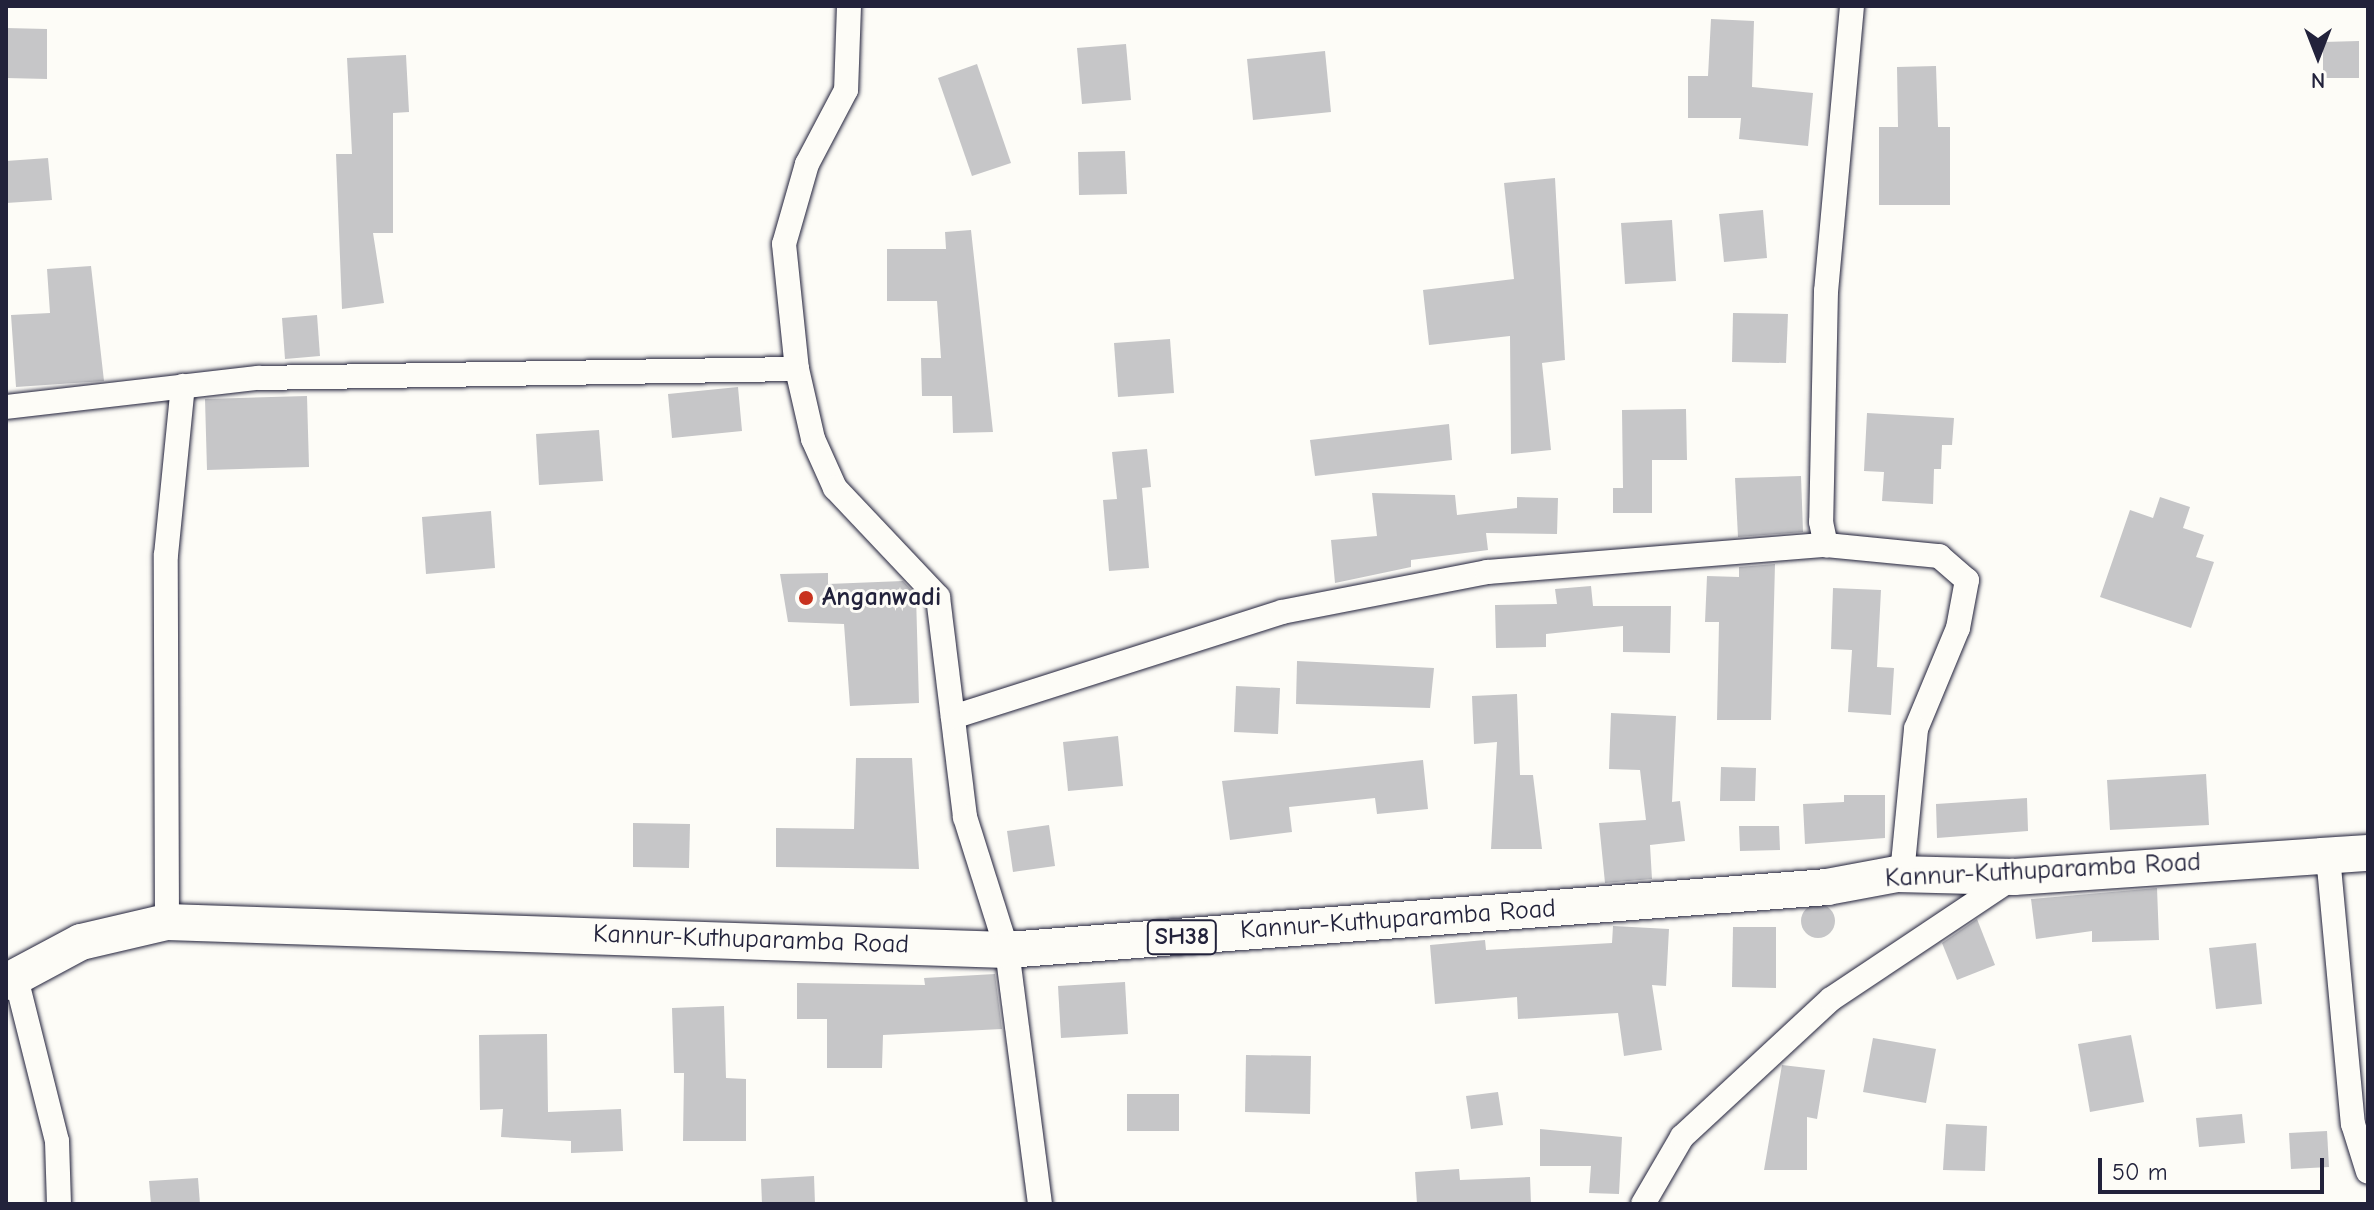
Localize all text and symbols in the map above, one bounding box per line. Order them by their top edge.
north arrow [2278,16,2358,96]
text: N [2311,67,2325,93]
place label: Anganwadi [822,582,941,614]
marker: Anganwadi [797,589,815,607]
street label: Kannur-Kuthuparamba Road [1884,847,2202,895]
street label: Kannur-Kuthuparamba Road [1239,893,1557,947]
road number: SH38 [1146,917,1218,957]
street label: Kannur-Kuthuparamba Road [592,919,910,961]
scale bar [2102,1142,2328,1192]
text: 50 m [2112,1158,2168,1186]

